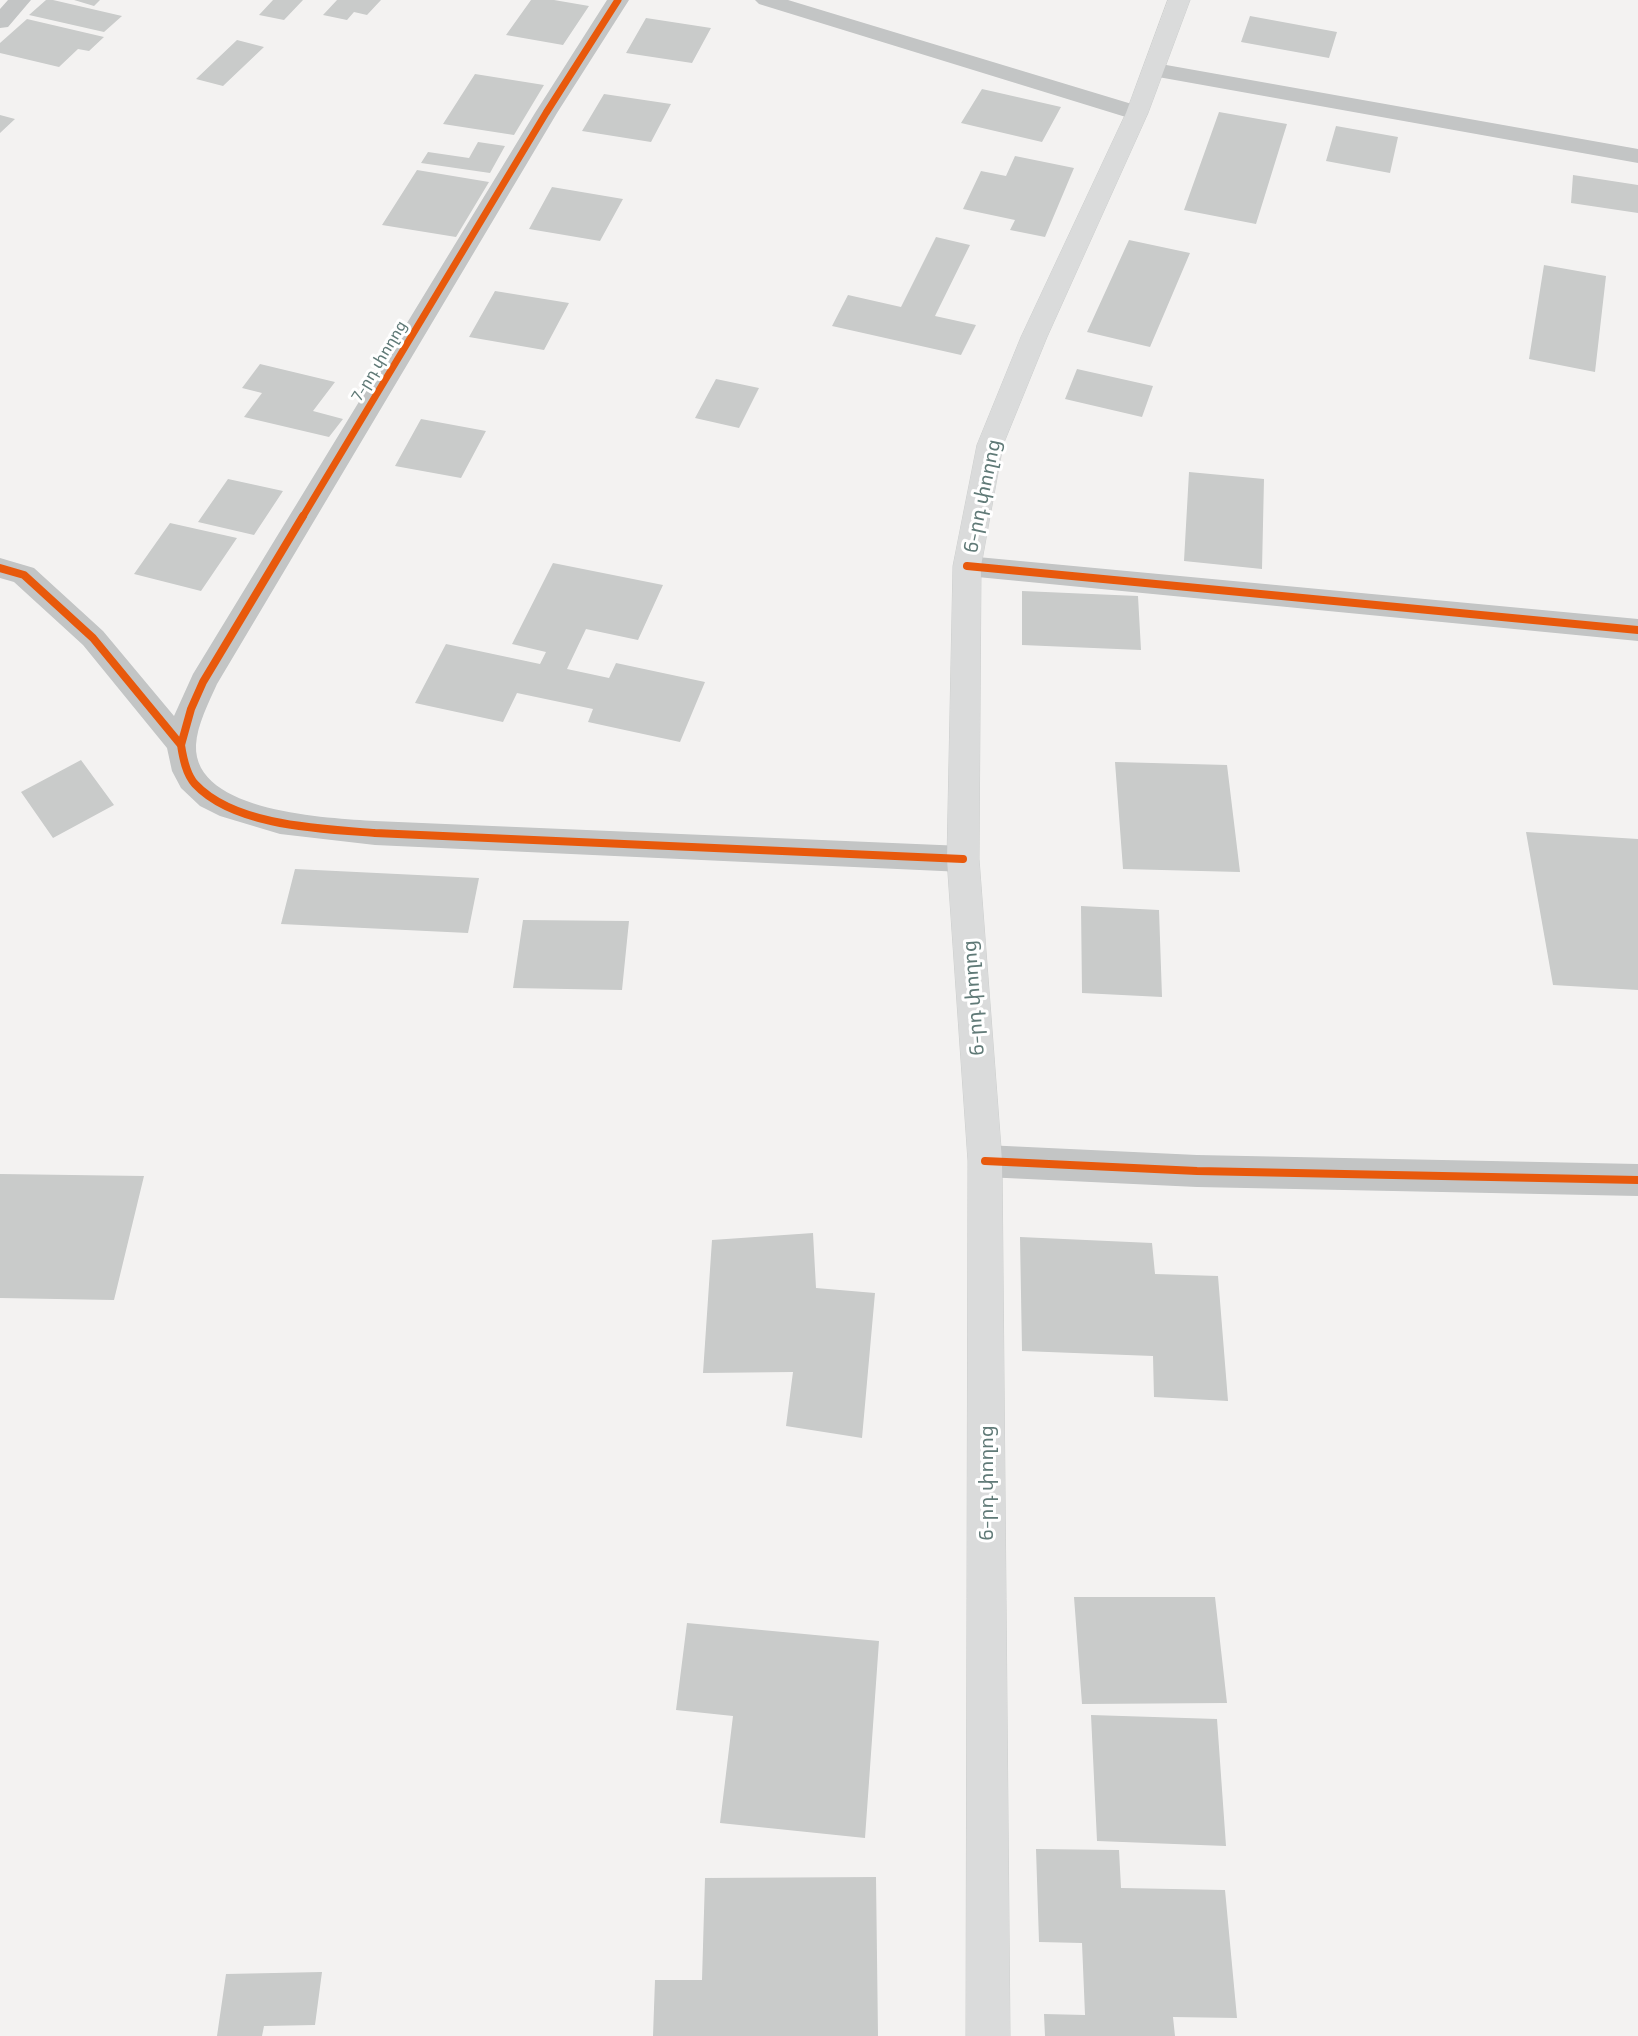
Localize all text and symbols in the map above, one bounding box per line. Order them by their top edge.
street label: 7-րդ փողոց [347,317,411,405]
street label: 6-րդ փողոց [958,437,1006,555]
street label: 6-րդ փողոց [957,940,989,1056]
street label: 6-րդ փողոց [974,1425,998,1541]

